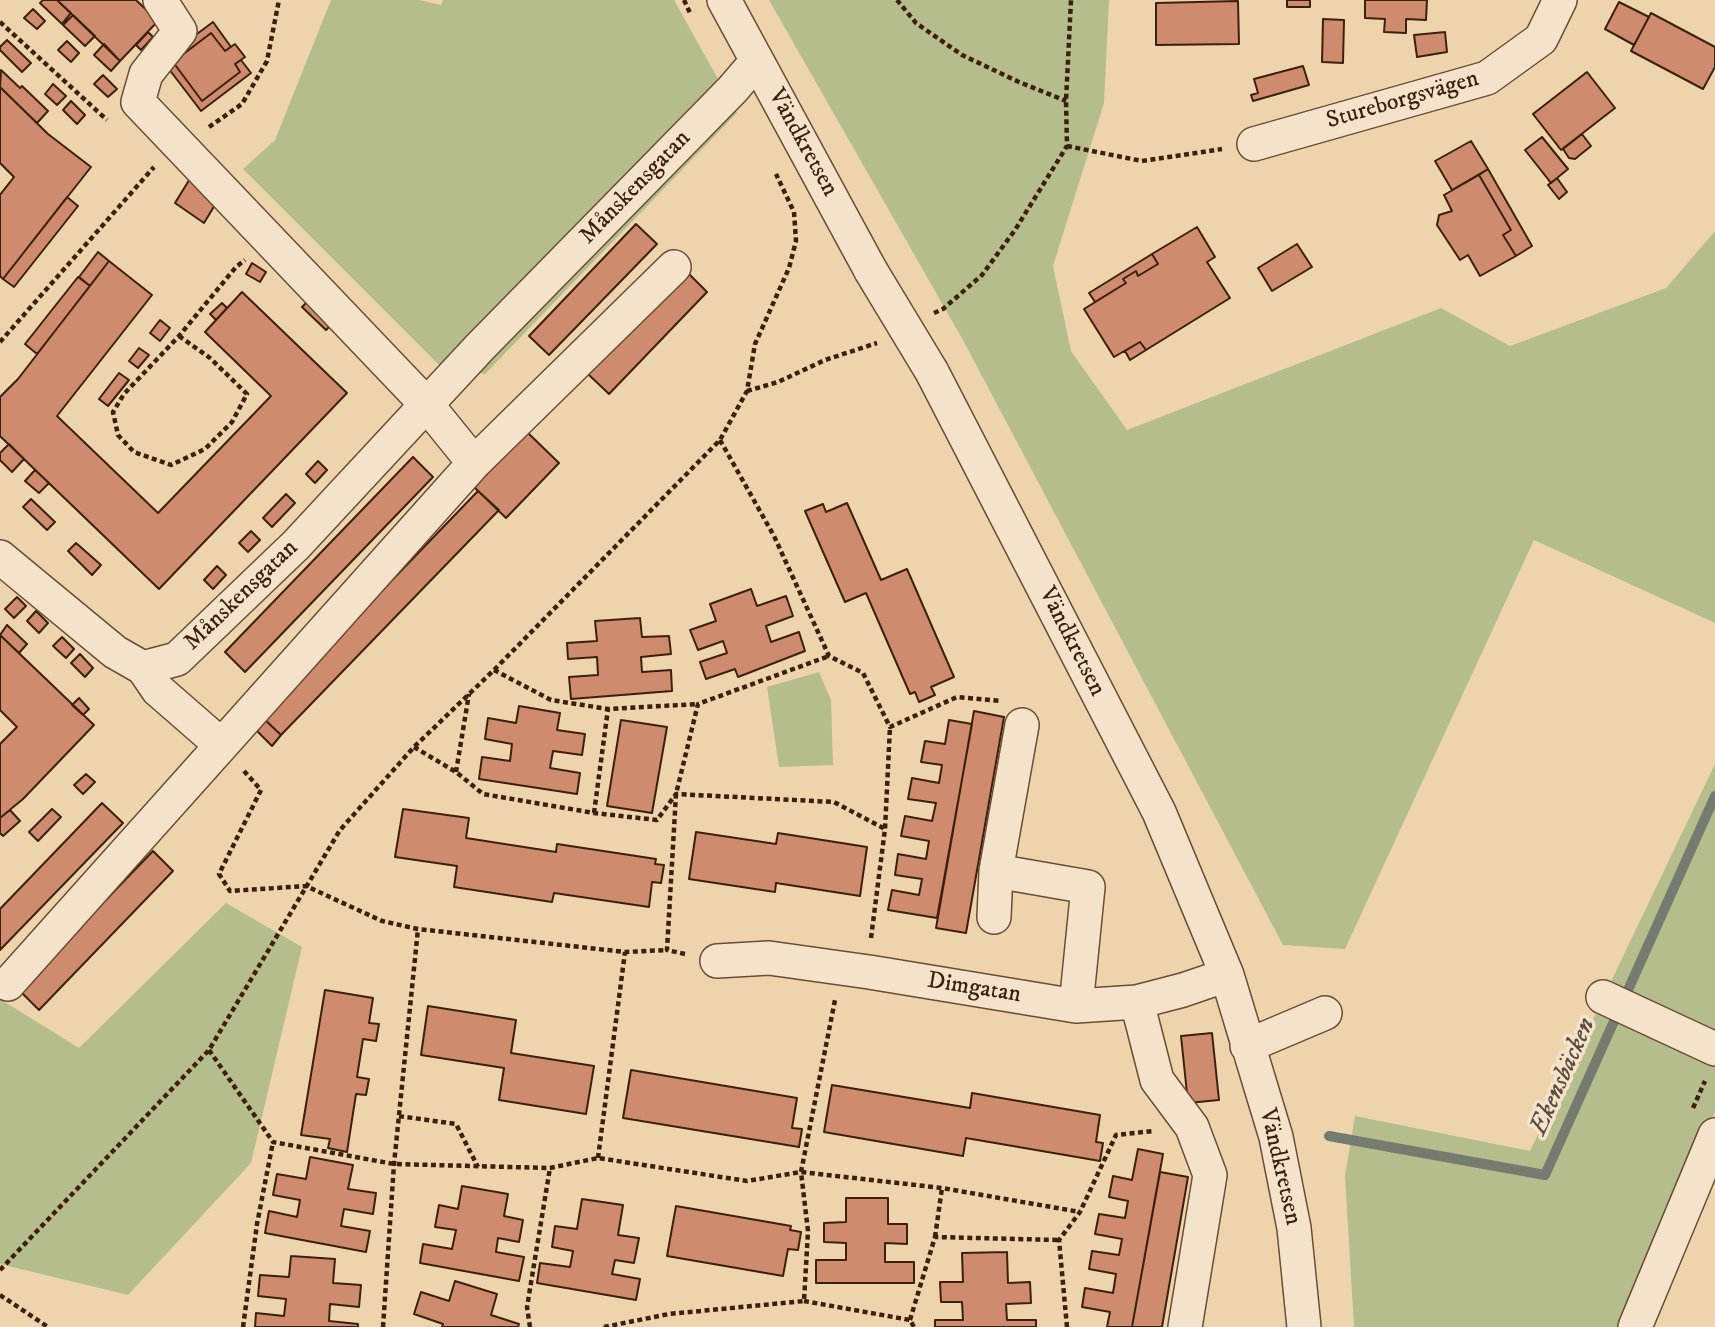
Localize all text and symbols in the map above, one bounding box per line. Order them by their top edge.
street label: Stureborgsvägen [1324,66,1482,136]
street label: Vändkretsen [761,84,843,202]
street label: Månskensgatan [575,125,697,251]
street label: Månskensgatan [179,535,305,657]
street label: Vändkretsen [1031,583,1111,701]
street label: Dimgatan [925,967,1023,1011]
water label: Ekensbäcken [1524,1014,1604,1140]
street label: Vändkretsen [1252,1106,1306,1228]

